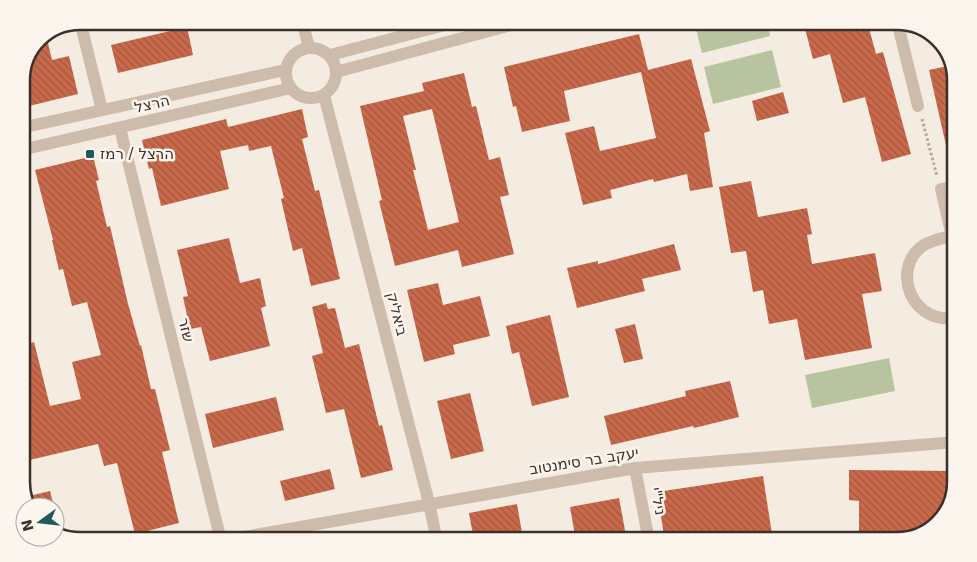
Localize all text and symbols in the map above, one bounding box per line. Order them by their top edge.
street label: הרצל [133,91,171,117]
place label: הרצל / רמז [100,145,174,163]
marker: הרצל / רמז [84,148,96,160]
street label: ביאליק [383,290,411,338]
street label: שזר [174,316,198,344]
street label: יעקב בר סימנטוב [528,443,640,479]
street label: ניל"י [646,485,670,517]
north arrow [15,497,65,547]
text: N [18,518,37,533]

